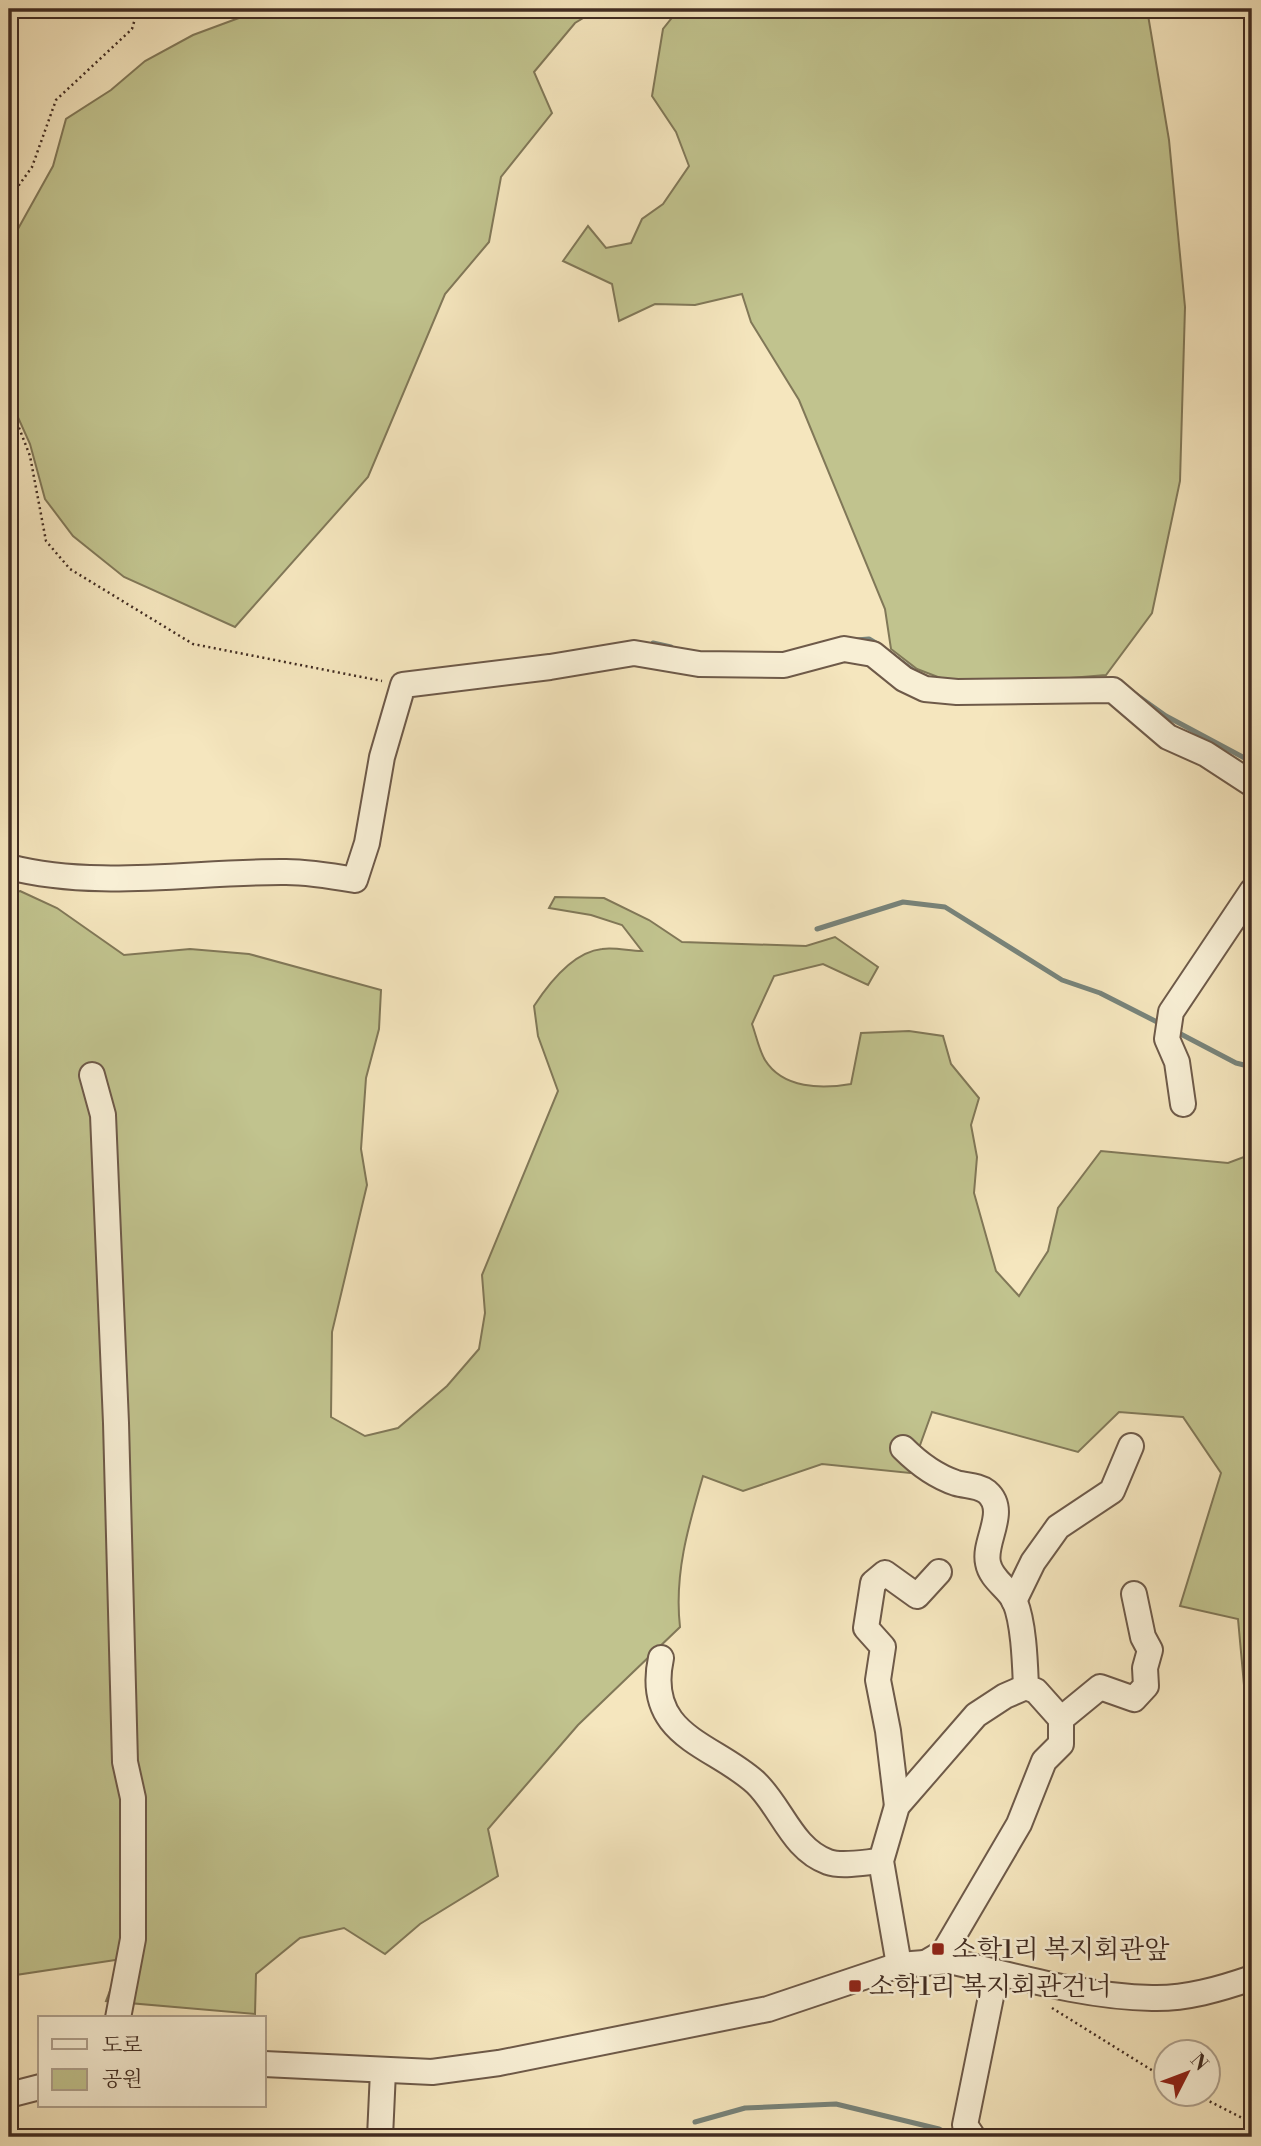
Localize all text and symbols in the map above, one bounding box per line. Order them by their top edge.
place label: 소학1리 복지회관앞 [952,1934,1170,1966]
marker: 소학1리 복지회관앞 [930,1941,946,1957]
place label: 소학1리 복지회관건너 [869,1971,1112,2003]
marker: 소학1리 복지회관건너 [847,1978,863,1994]
legend [38,2016,266,2108]
text: 도로 [102,2033,143,2059]
north arrow [1152,2038,1222,2108]
text: N [1185,2049,1213,2076]
text: 공원 [102,2067,143,2093]

